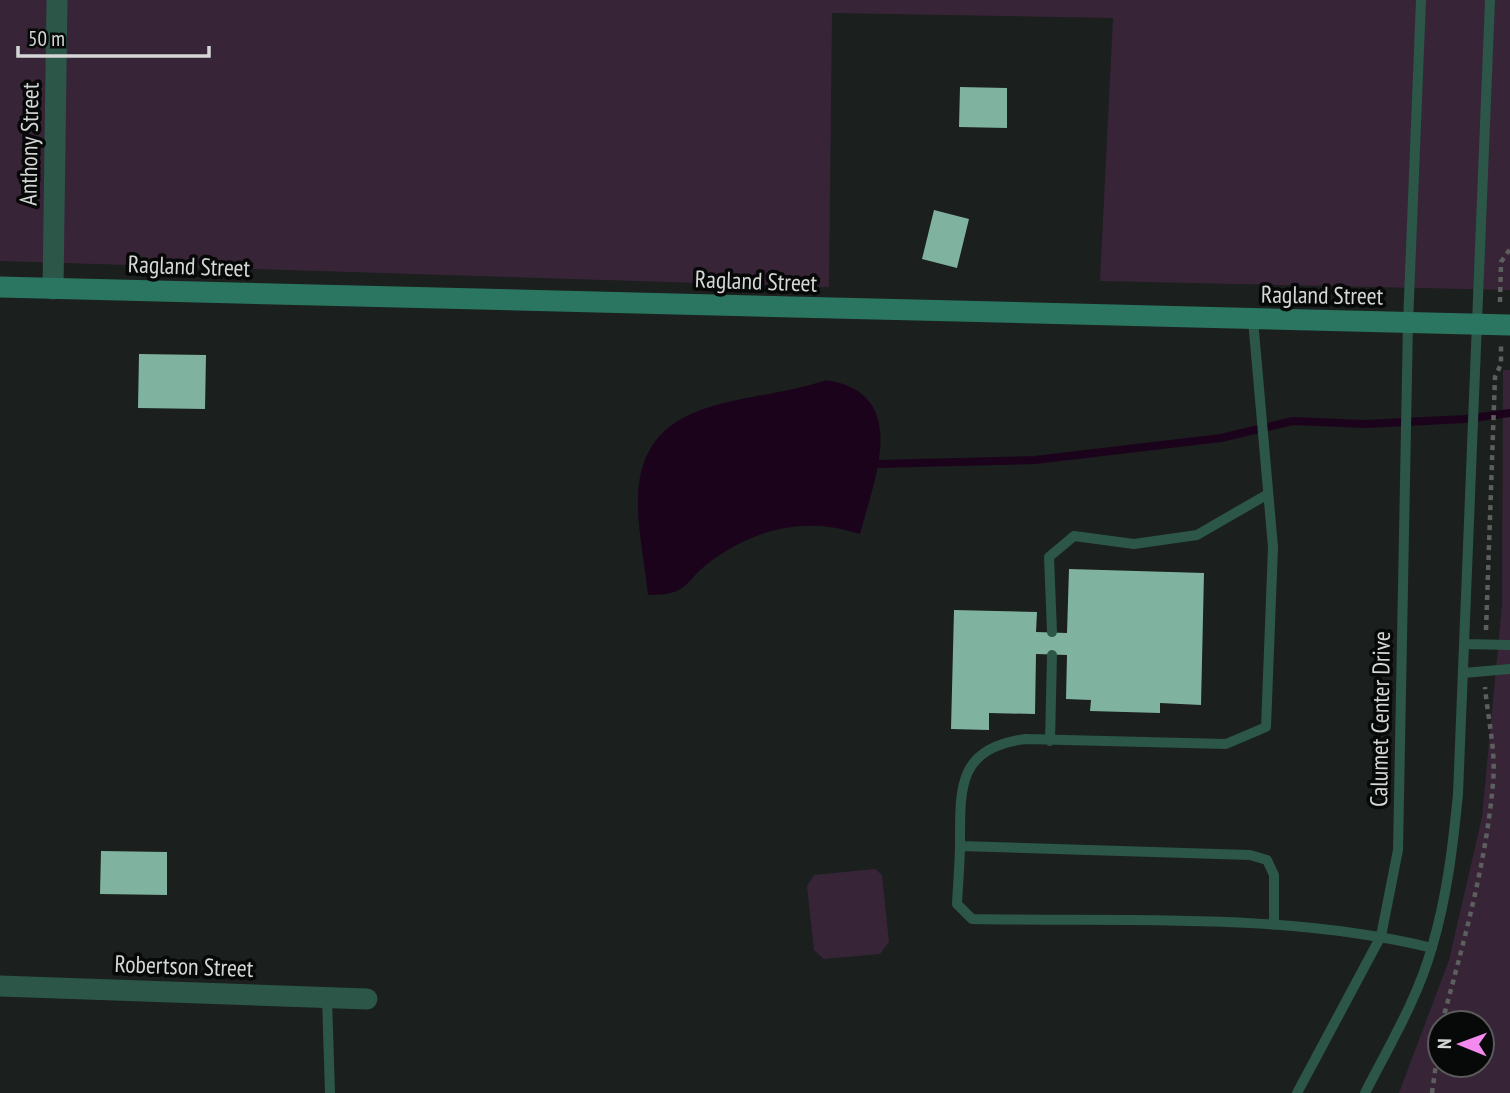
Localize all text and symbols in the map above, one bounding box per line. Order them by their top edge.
scale bar [18,14,208,58]
text: 50 m [28,25,65,52]
street label: Anthony Street [12,82,46,206]
street label: Ragland Street [127,248,251,284]
street label: Ragland Street [694,263,818,299]
street label: Ragland Street [1261,278,1384,312]
street label: Calumet Center Drive [1363,631,1397,807]
street label: Robertson Street [114,948,254,984]
north arrow [1426,1009,1496,1079]
text: N [1432,1038,1456,1049]

